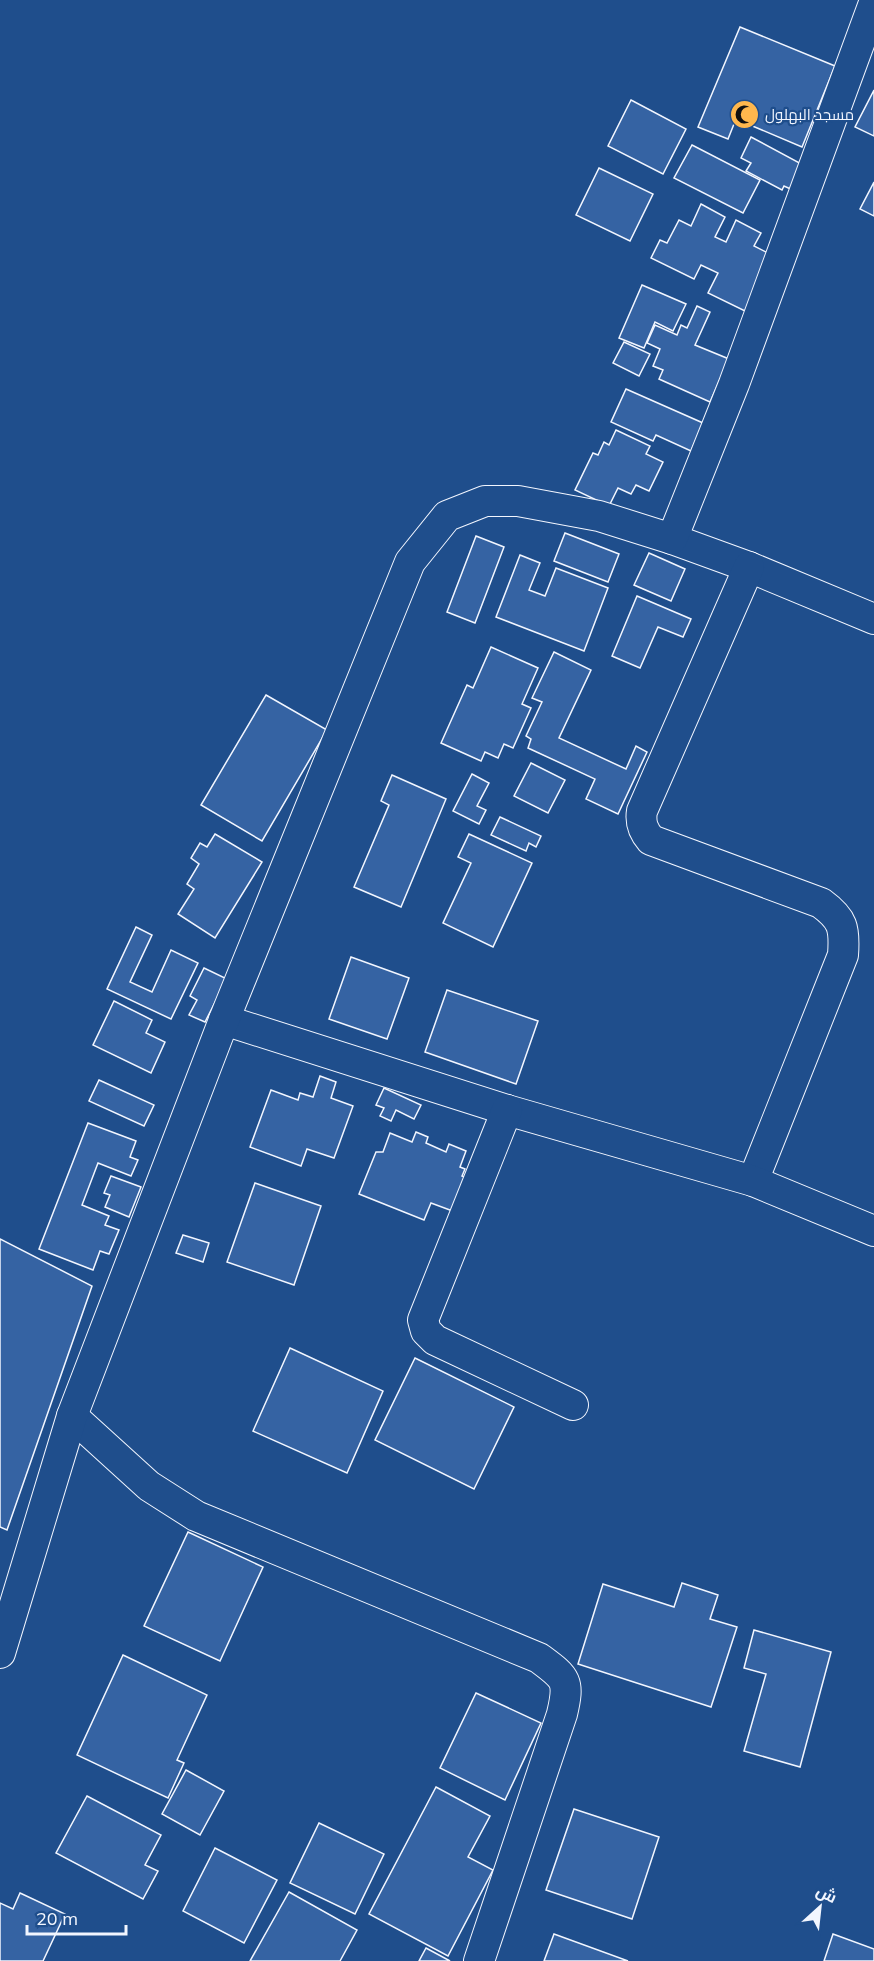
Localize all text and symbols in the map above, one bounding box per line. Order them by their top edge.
mosque icon: مسجد البهلول [728,98,760,130]
place label: مسجد البهلول [765,105,854,125]
north arrow [790,1877,850,1937]
text: ش [813,1880,840,1907]
scale bar [27,1898,126,1936]
text: 20 m [36,1907,78,1930]

